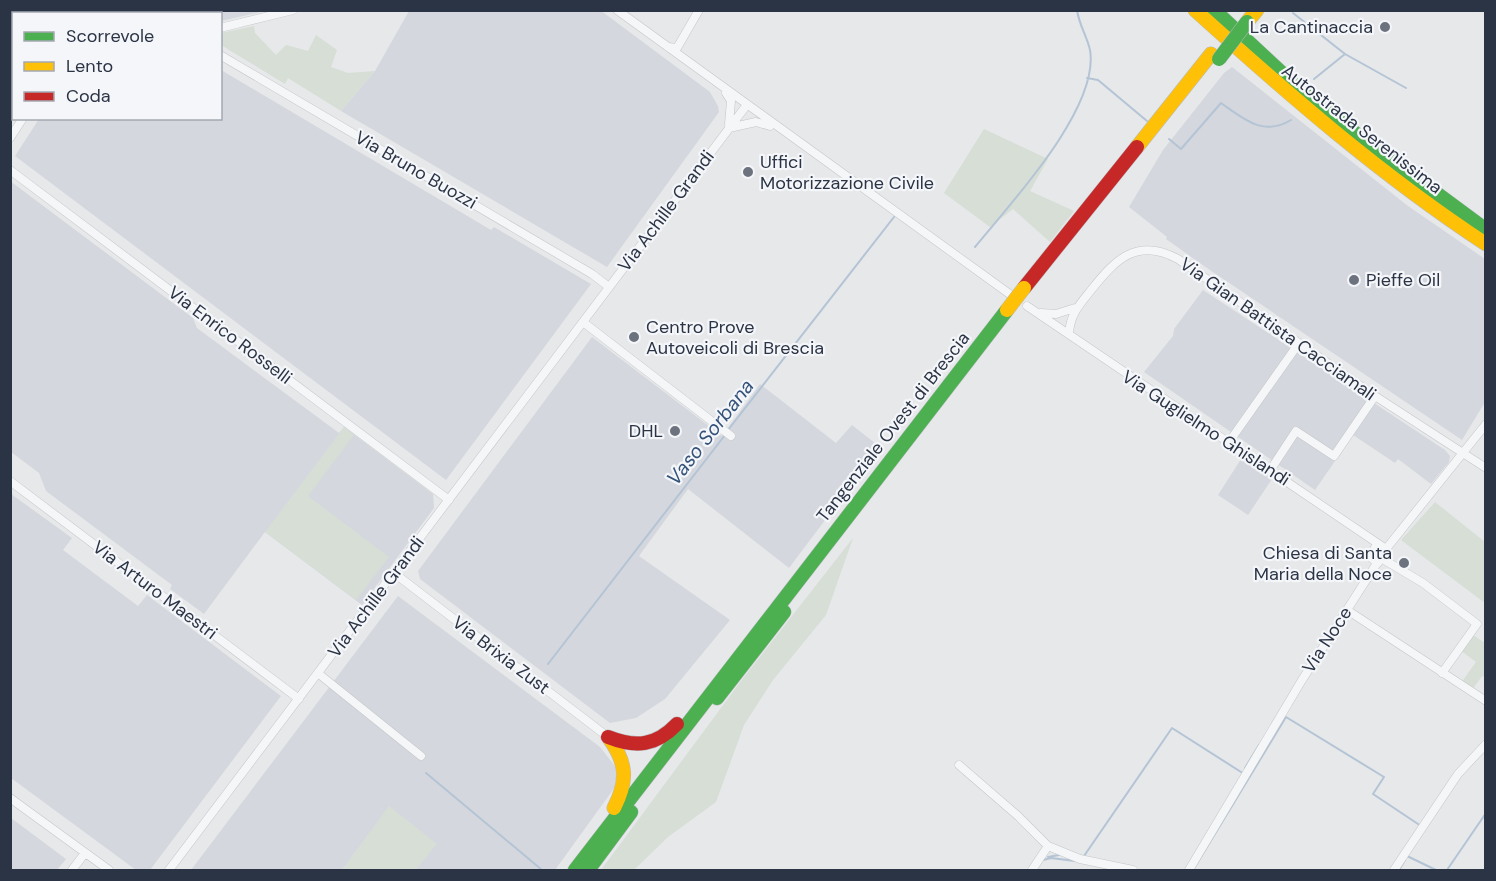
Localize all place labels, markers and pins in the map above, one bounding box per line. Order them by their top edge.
place label: La Cantinaccia [1250,15,1373,39]
marker: La Cantinaccia [1378,20,1392,34]
place label: Uffici Motorizzazione Civile [760,150,934,195]
marker: Uffici Motorizzazione Civile [741,165,755,179]
place label: Pieffe Oil [1366,268,1440,292]
marker: Pieffe Oil [1347,273,1361,287]
place label: Centro Prove Autoveicoli di Brescia [646,315,824,360]
marker: Centro Prove Autoveicoli di Brescia [627,330,641,344]
place label: DHL [629,419,663,443]
marker: DHL [668,424,682,438]
place label: Chiesa di Santa Maria della Noce [1254,541,1392,586]
marker: Chiesa di Santa Maria della Noce [1397,556,1411,570]

